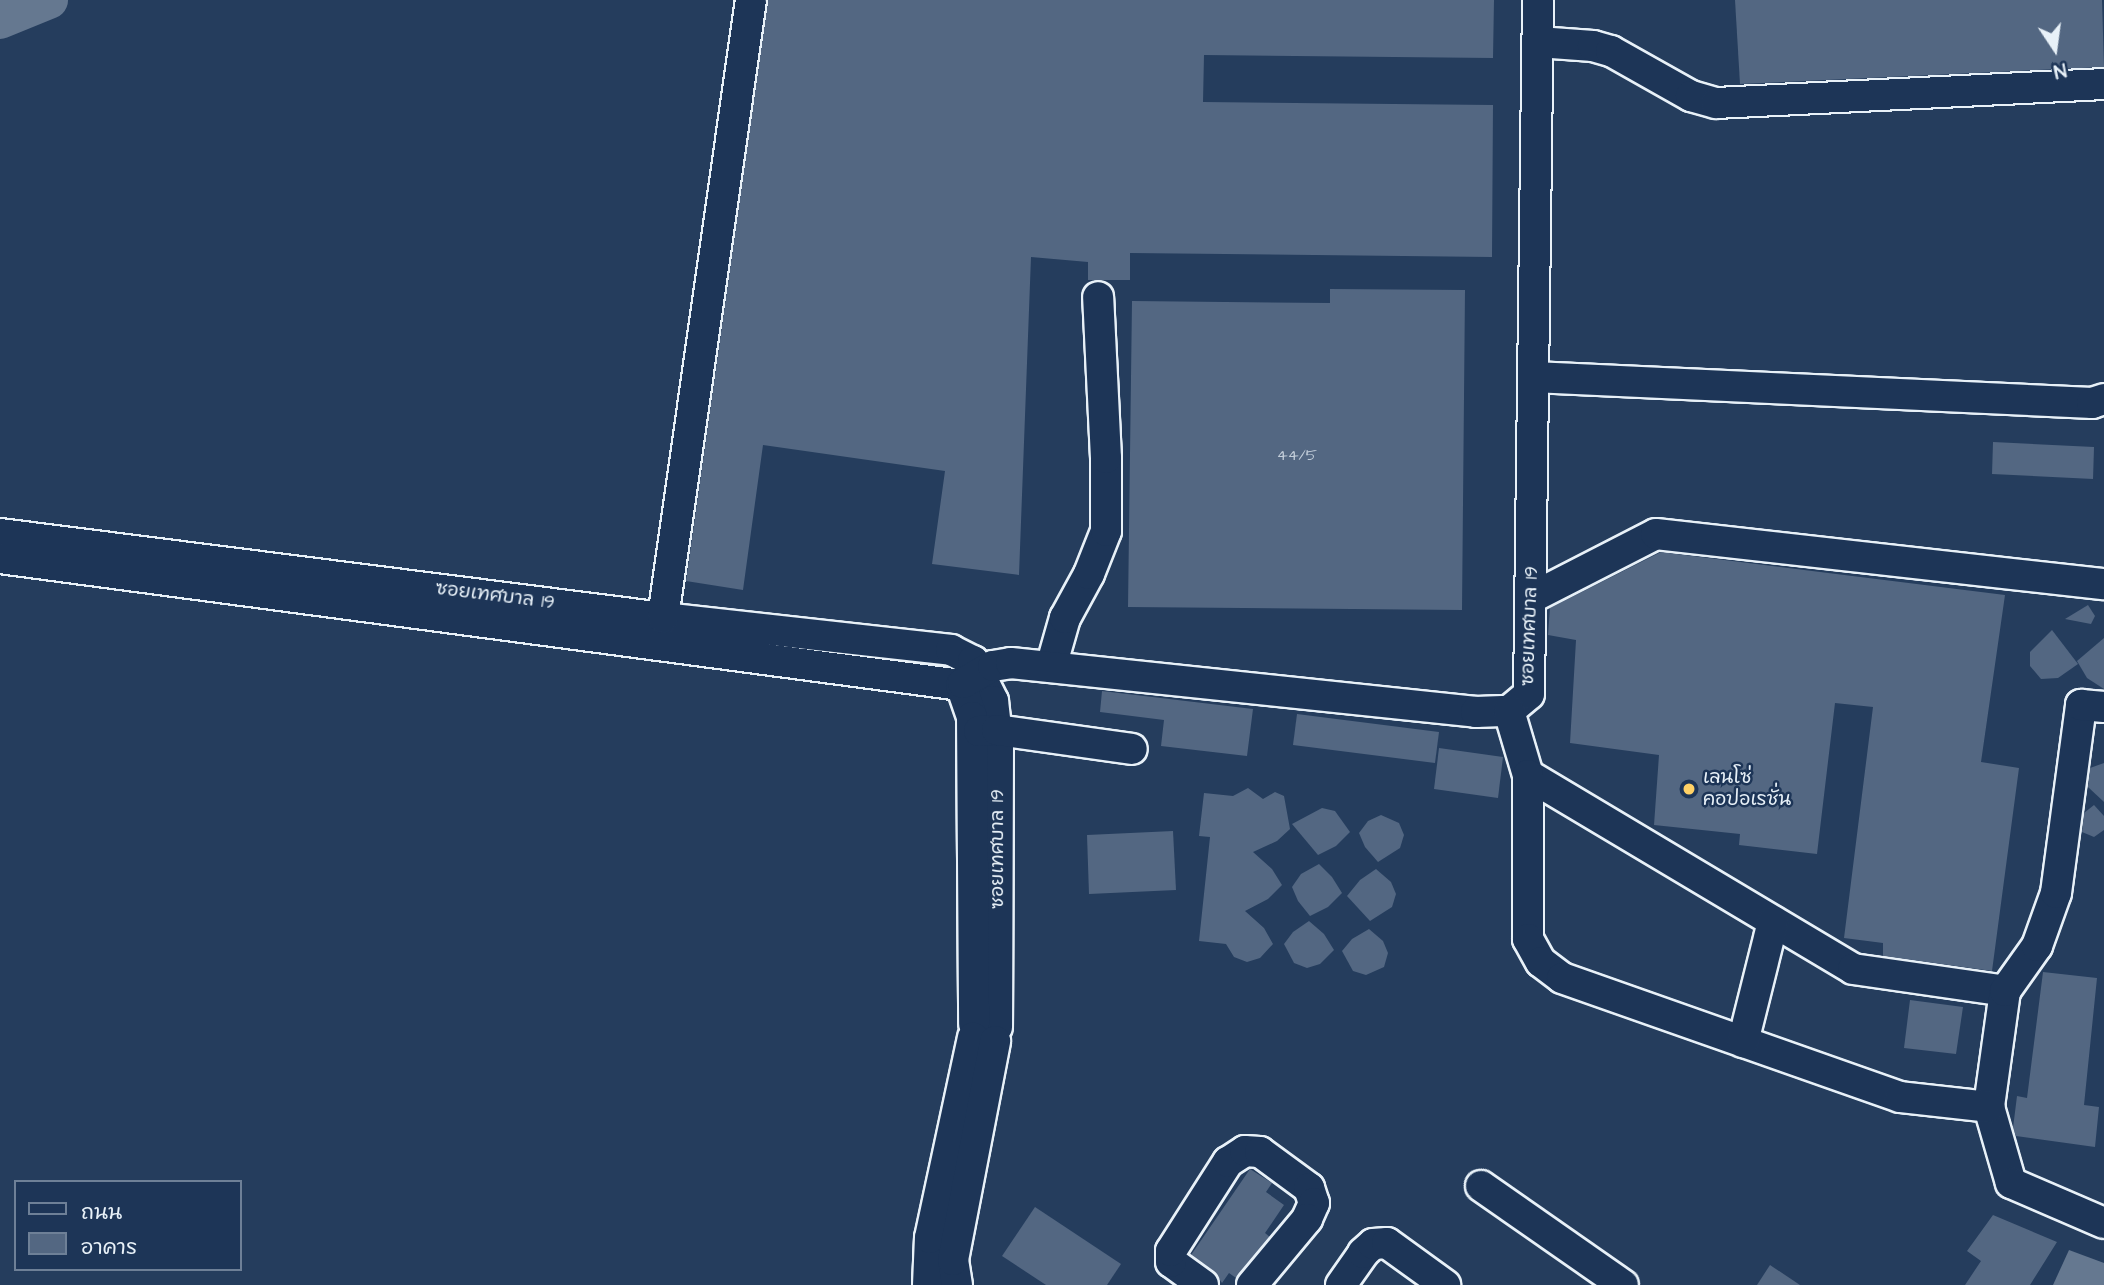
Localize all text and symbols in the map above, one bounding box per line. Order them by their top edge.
north arrow [2020,14,2090,84]
text: N [2051,55,2069,84]
house number: 44/5 [1277,445,1317,465]
street label: ซอยเทศบาล 19 [1517,566,1543,686]
street label: ซอยเทศบาล 19 [434,577,556,615]
place label: เลนโซ่ คอปอเรชั่น [1703,767,1791,811]
marker: เลนโซ่ คอปอเรชั่น [1681,781,1697,797]
street label: ซอยเทศบาล 19 [987,789,1009,909]
legend [14,1180,242,1271]
text: ถนน [81,1198,122,1227]
text: อาคาร [81,1233,137,1262]

